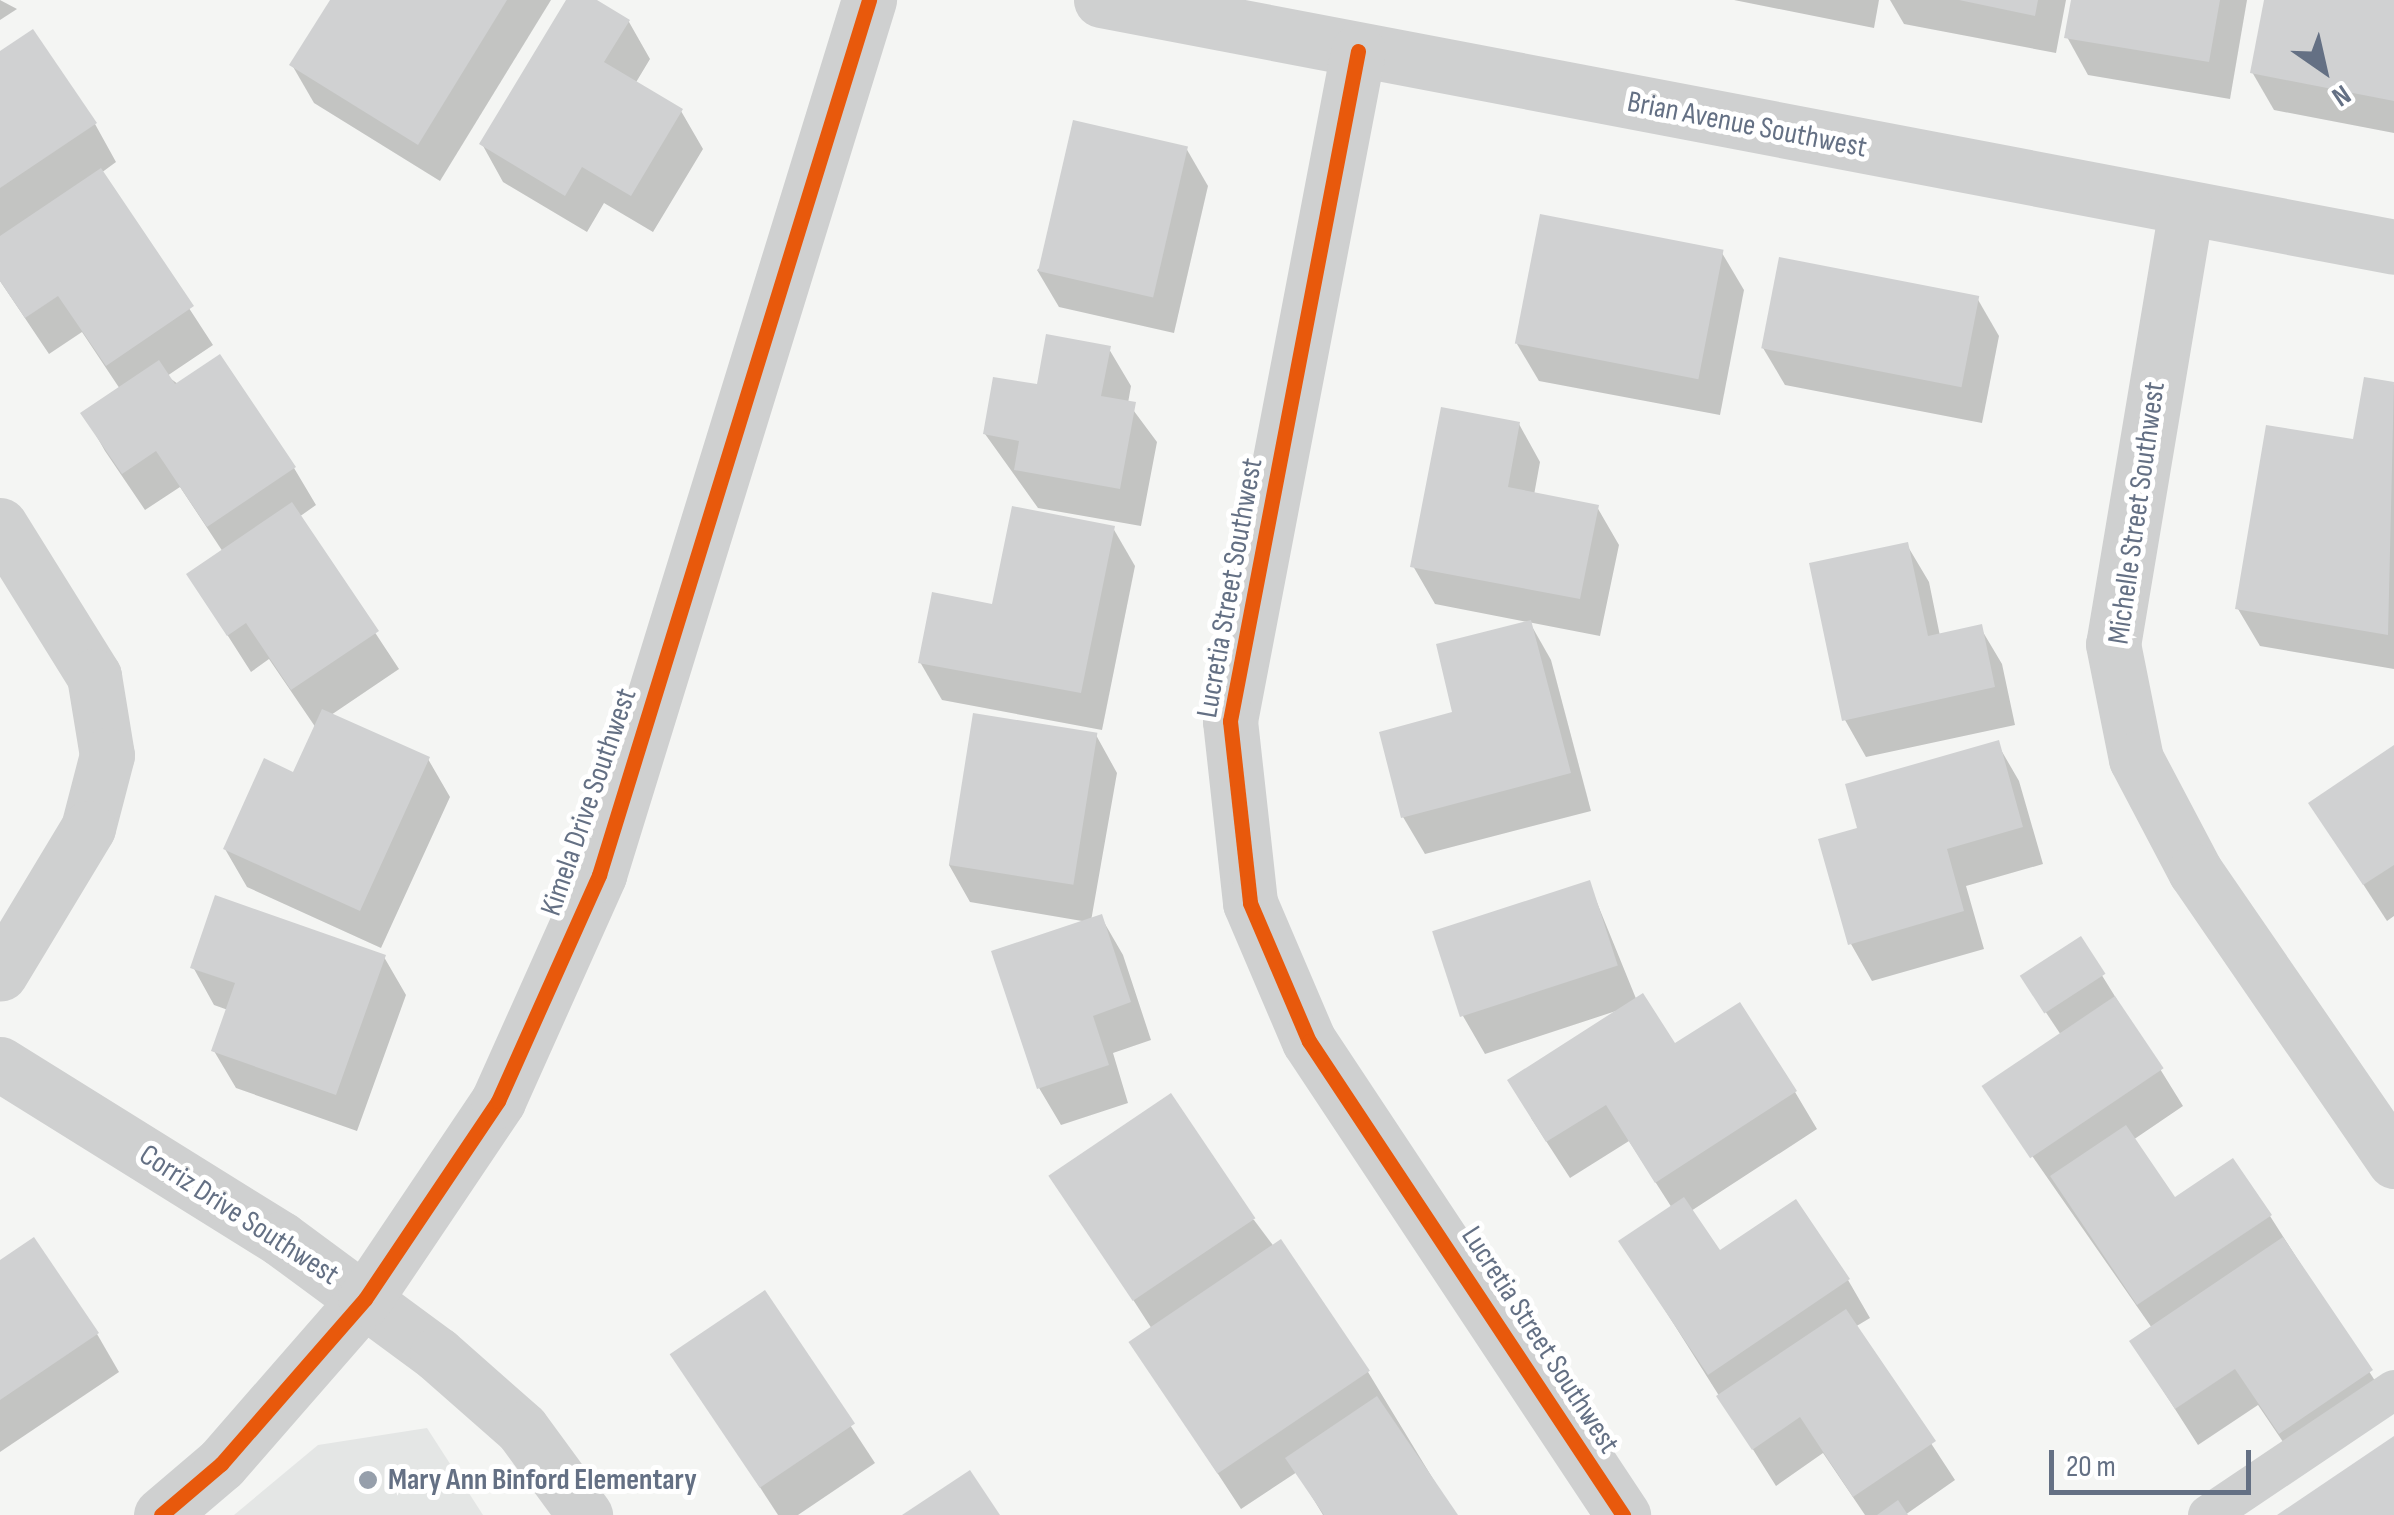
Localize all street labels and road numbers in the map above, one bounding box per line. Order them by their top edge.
street label: Brian Avenue Southwest [1624,84,1870,166]
street label: Michelle Street Southwest [2101,379,2173,647]
street label: Lucretia Street Southwest [1189,455,1271,721]
street label: Kimela Drive Southwest [533,684,645,920]
street label: Corriz Drive Southwest [132,1137,346,1293]
street label: Lucretia Street Southwest [1453,1220,1627,1460]

